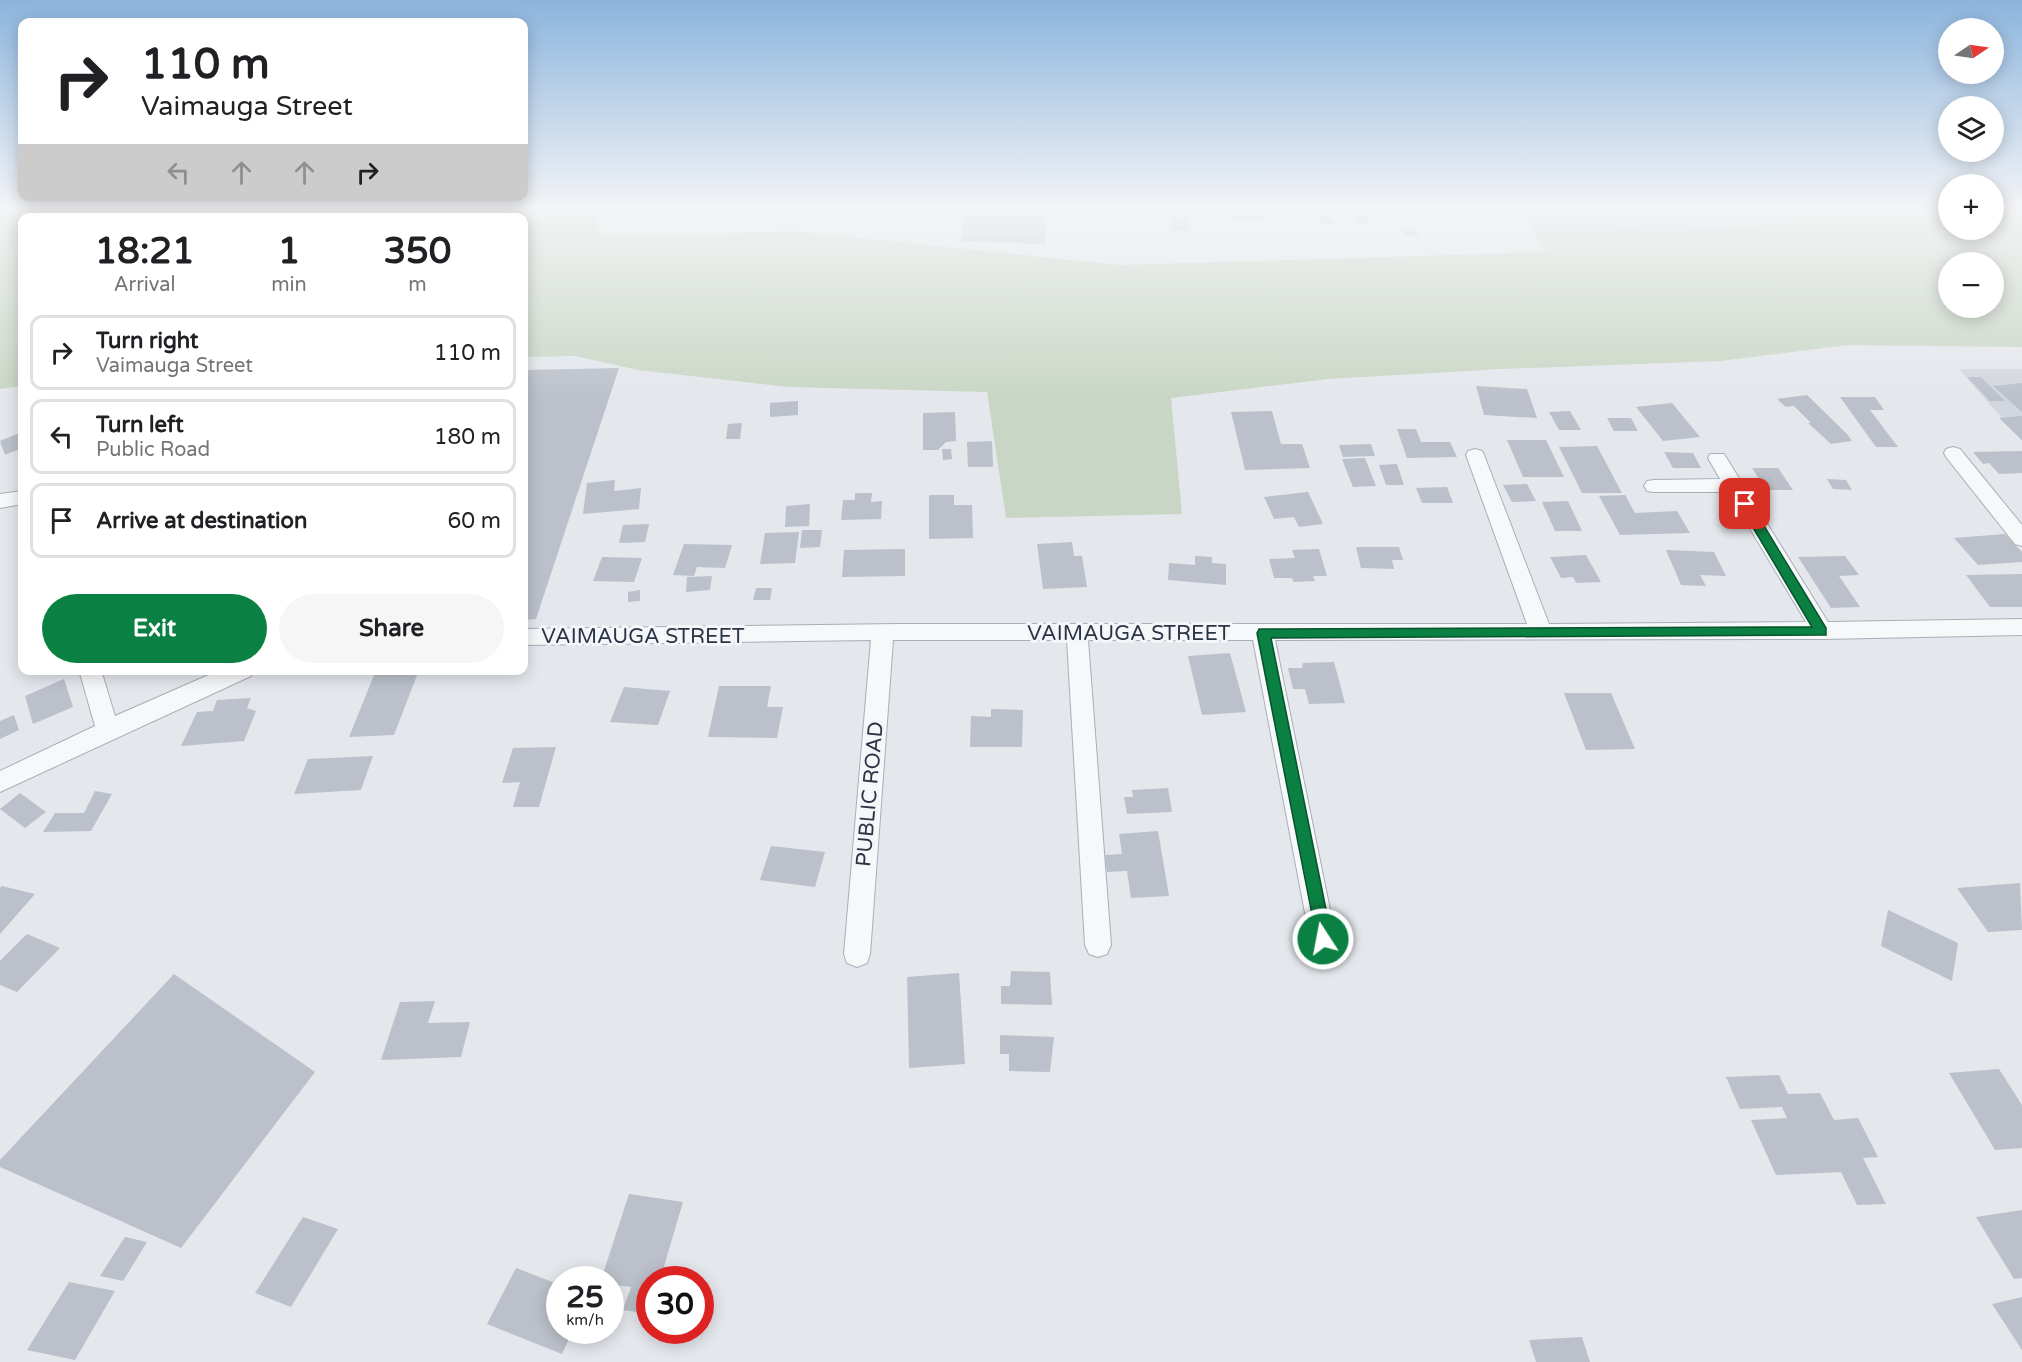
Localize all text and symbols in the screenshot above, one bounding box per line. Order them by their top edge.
north arrow [1938,18,2004,84]
map controls [1938,18,2004,318]
text: 110 m [141,39,270,90]
icon: right [42,42,120,120]
text: Vaimauga Street [141,90,353,123]
button: layers [1938,96,2004,162]
icon: left [162,156,195,189]
icon: ahead [225,156,258,189]
icon: ahead [288,156,321,189]
icon: right [351,156,384,189]
button: + [1938,174,2004,240]
text: 18:21 [95,230,195,273]
text: 1 [278,230,300,273]
text: 350 [383,230,451,273]
button: − [1938,252,2004,318]
text: Arrival [114,273,176,297]
text: min [271,273,307,297]
text: m [408,273,427,297]
text: Turn right [96,328,198,354]
icon: right [45,336,78,369]
text: 110 m [434,340,501,366]
text: Vaimauga Street [96,354,253,378]
text: Turn left [96,412,184,438]
icon: left [45,420,78,453]
text: 180 m [434,424,501,450]
text: Public Road [96,438,210,462]
pin [1719,478,1770,529]
icon: arrive [1728,487,1761,520]
icon: arrive [45,504,78,537]
text: Arrive at destination [96,508,307,534]
text: 60 m [447,508,501,534]
button: Exit [42,594,267,663]
button: Share [279,594,504,663]
street label: VAIMAUGA STREET [1027,621,1231,646]
street label: VAIMAUGA STREET [541,624,745,649]
street label: PUBLIC ROAD [851,720,889,868]
position arrow [1291,907,1355,971]
speed limit sign: 30 [636,1266,714,1344]
text: 25 [566,1279,604,1316]
text: km/h [566,1311,604,1329]

